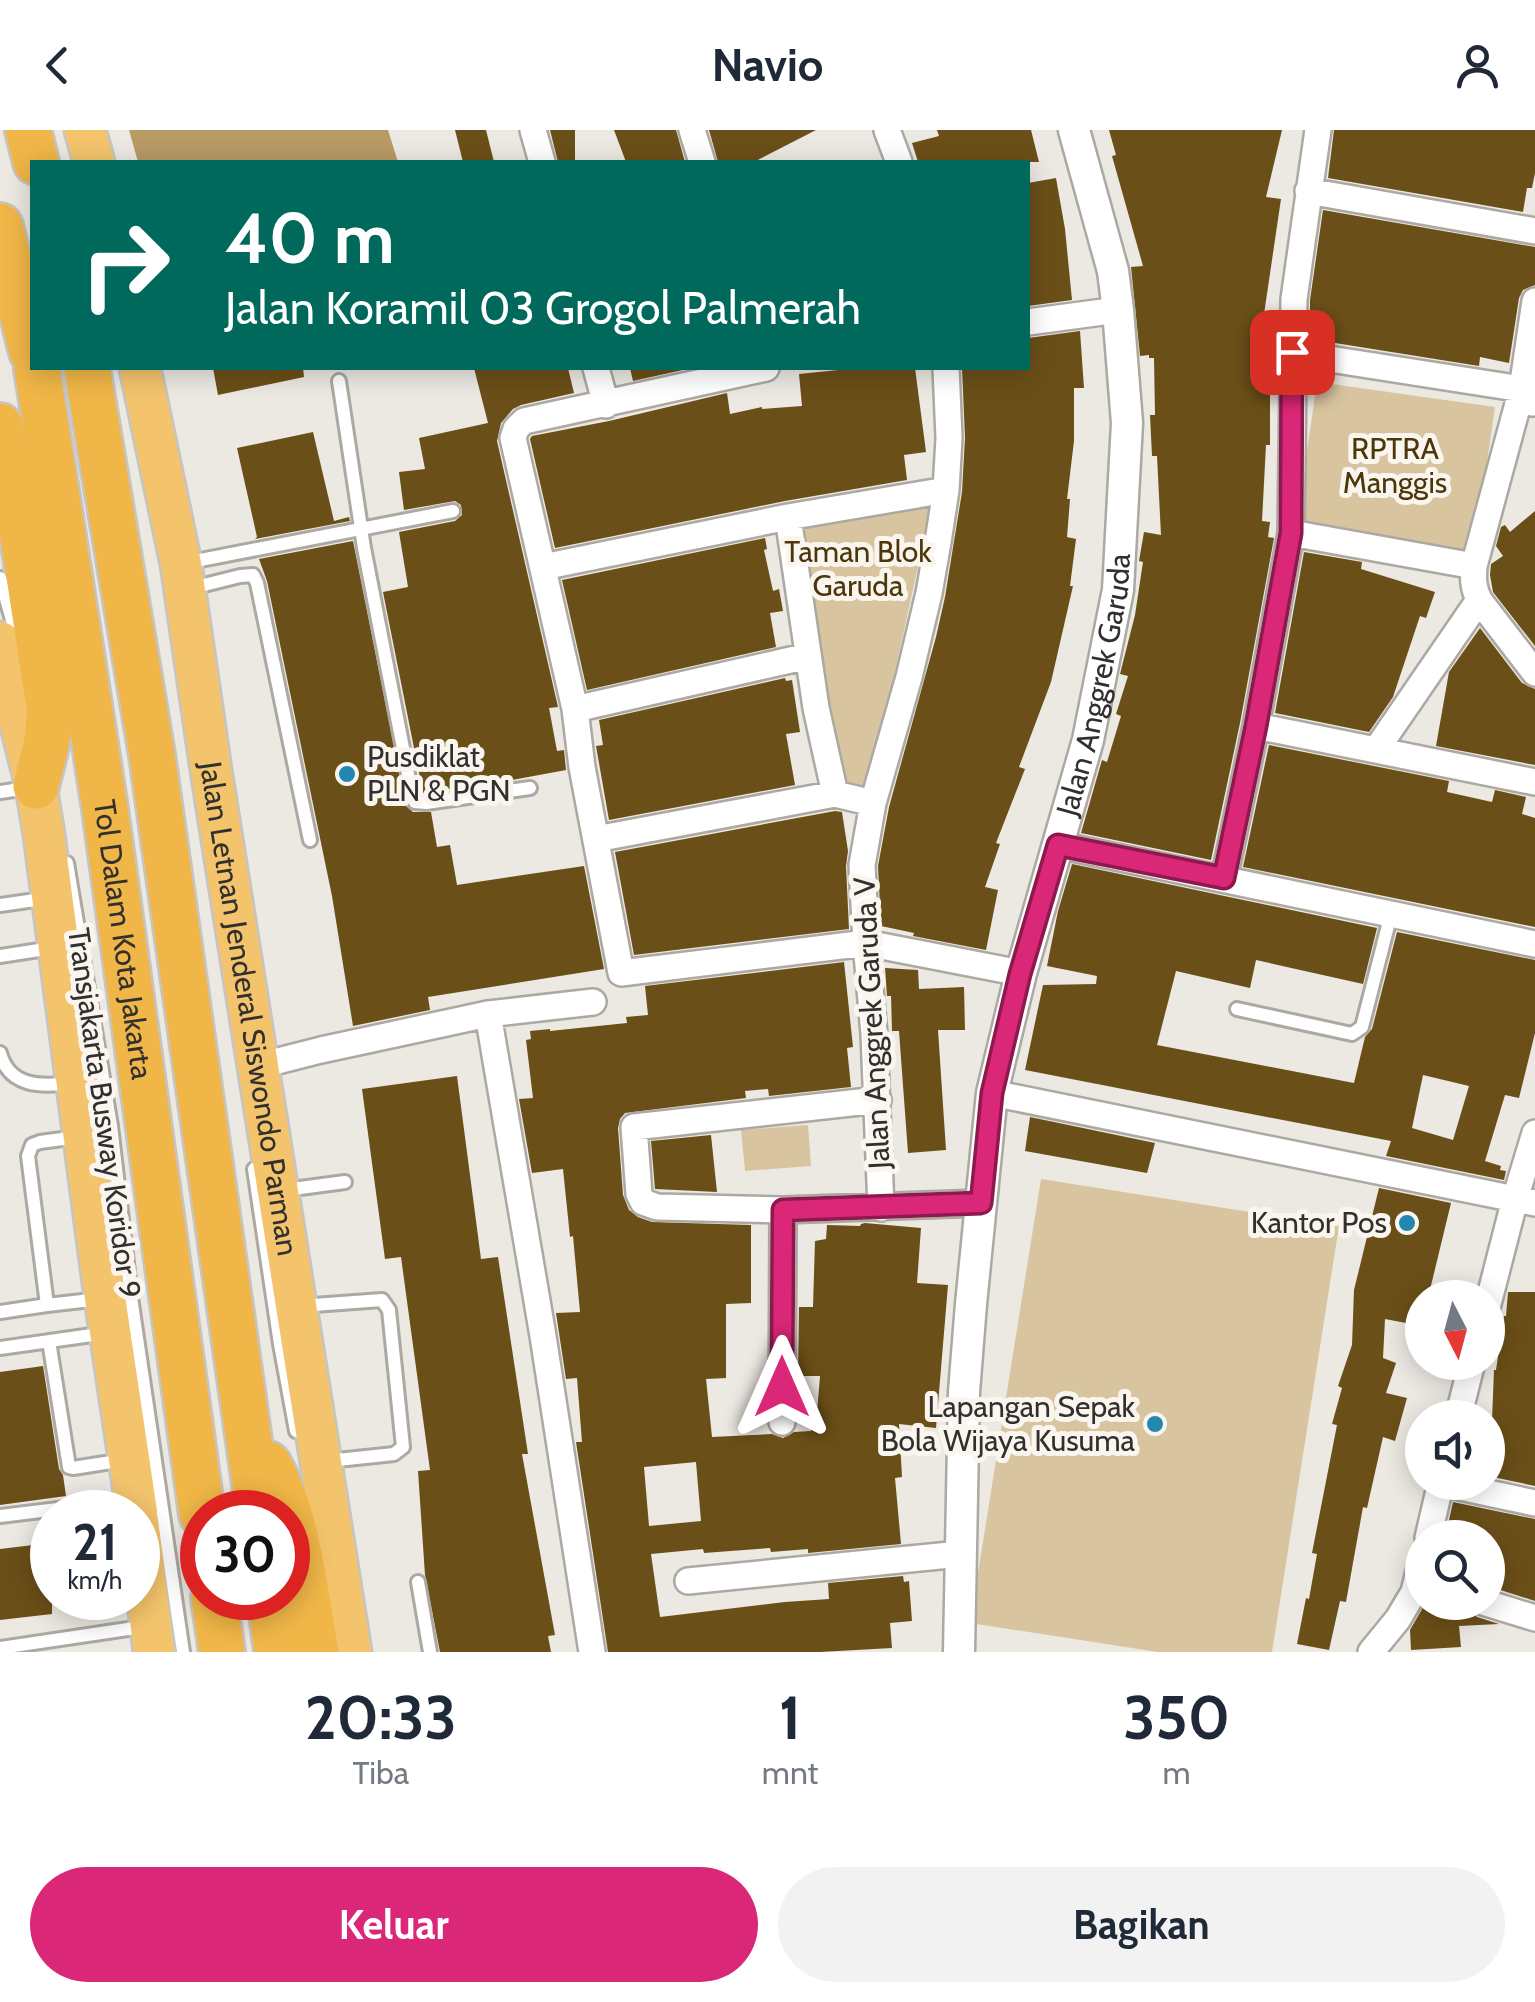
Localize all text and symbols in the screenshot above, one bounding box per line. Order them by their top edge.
icon: back [30,38,85,93]
text: Navio [712,38,823,92]
icon: person [1450,38,1505,93]
text: 40 m [225,195,394,281]
icon: right [60,200,190,330]
text: Jalan Koramil 03 Grogol Palmerah [225,281,861,335]
pin [1250,310,1335,395]
icon: arrive [1265,325,1320,380]
park label: RPTRA Manggis [1343,430,1447,501]
park label: Taman Blok Garuda [784,533,932,604]
street label: Jalan Anggrek Garuda [1048,552,1138,821]
place label: Pusdiklat PLN & PGN [367,738,511,809]
street label: Jalan Letnan Jenderal Siswondo Parman [192,758,307,1258]
marker: Pusdiklat PLN & PGN [336,763,358,785]
street label: Tol Dalam Kota Jakarta [86,797,161,1082]
street label: Jalan Anggrek Garuda V [845,875,898,1171]
street label: Transjakarta Busway Koridor 9 [60,925,149,1300]
place label: Kantor Pos [1251,1204,1387,1241]
marker: Kantor Pos [1396,1212,1418,1234]
north arrow [1405,1280,1505,1380]
map controls [1405,1280,1505,1620]
position arrow [730,1335,834,1439]
place label: Lapangan Sepak Bola Wijaya Kusuma [881,1388,1136,1459]
button: sound [1405,1400,1505,1500]
marker: Lapangan Sepak Bola Wijaya Kusuma [1144,1413,1166,1435]
speed limit sign: 30 [180,1490,310,1620]
text: 21 [73,1512,117,1573]
button: search [1405,1520,1505,1620]
text: km/h [68,1565,122,1595]
text: 20:33 [305,1681,457,1754]
text: 1 [779,1681,801,1754]
text: 350 [1123,1681,1230,1754]
text: Tiba [353,1753,409,1792]
text: mnt [762,1753,818,1792]
text: m [1163,1753,1191,1792]
button: Keluar [30,1867,758,1982]
button: Bagikan [778,1867,1505,1982]

